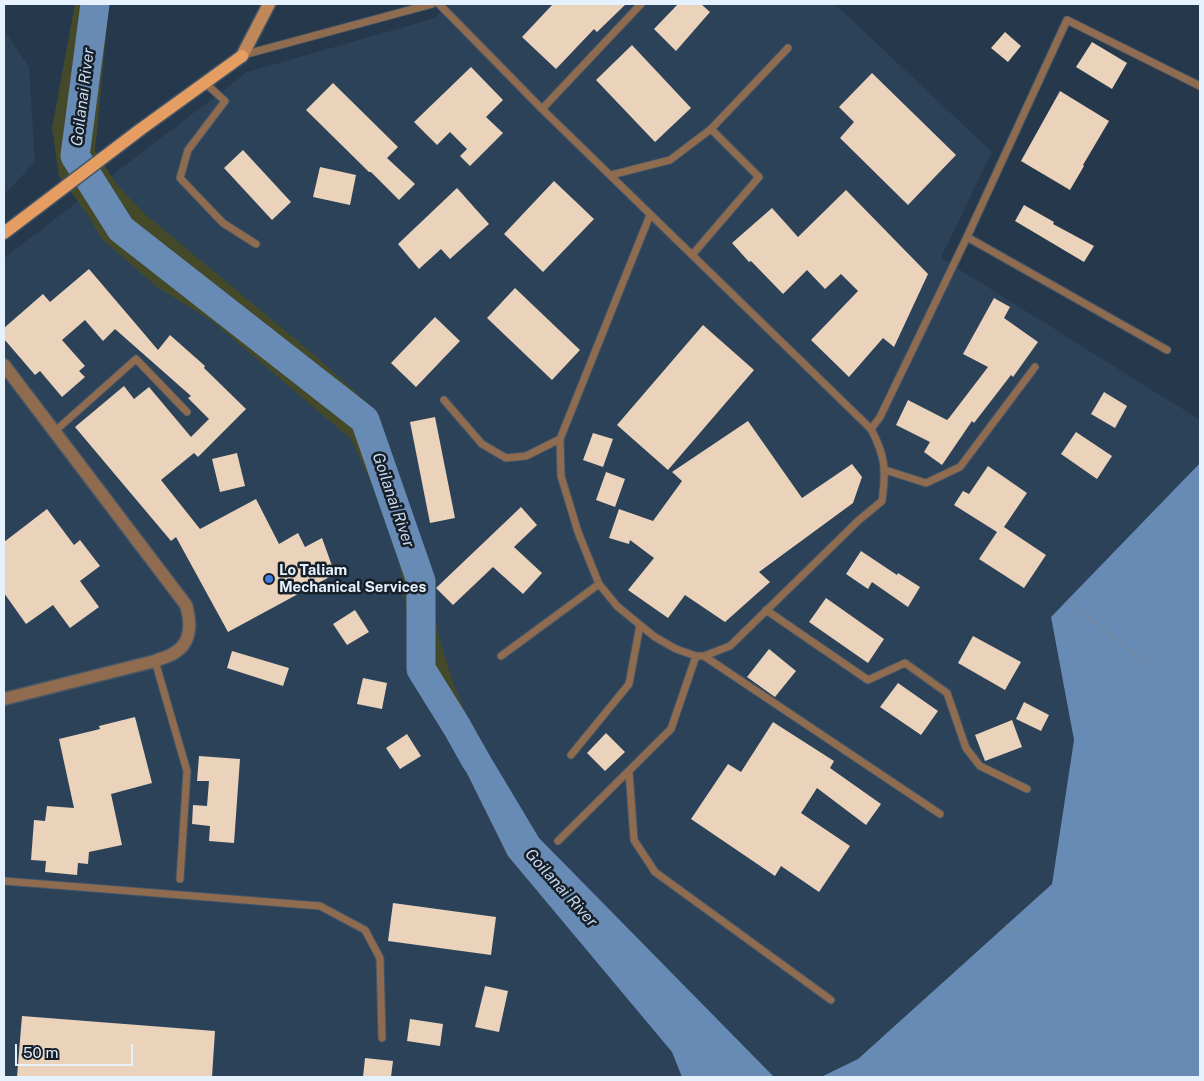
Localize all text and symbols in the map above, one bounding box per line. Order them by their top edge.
water label: Goilanai River [67,47,99,147]
water label: Goilanai River [368,450,418,550]
place label: Lo Taliam Mechanical Services [279,561,426,596]
marker: Lo Taliam Mechanical Services [263,573,275,585]
water label: Goilanai River [521,845,601,931]
scale bar [18,1034,135,1066]
text: 50 m [23,1044,58,1061]

